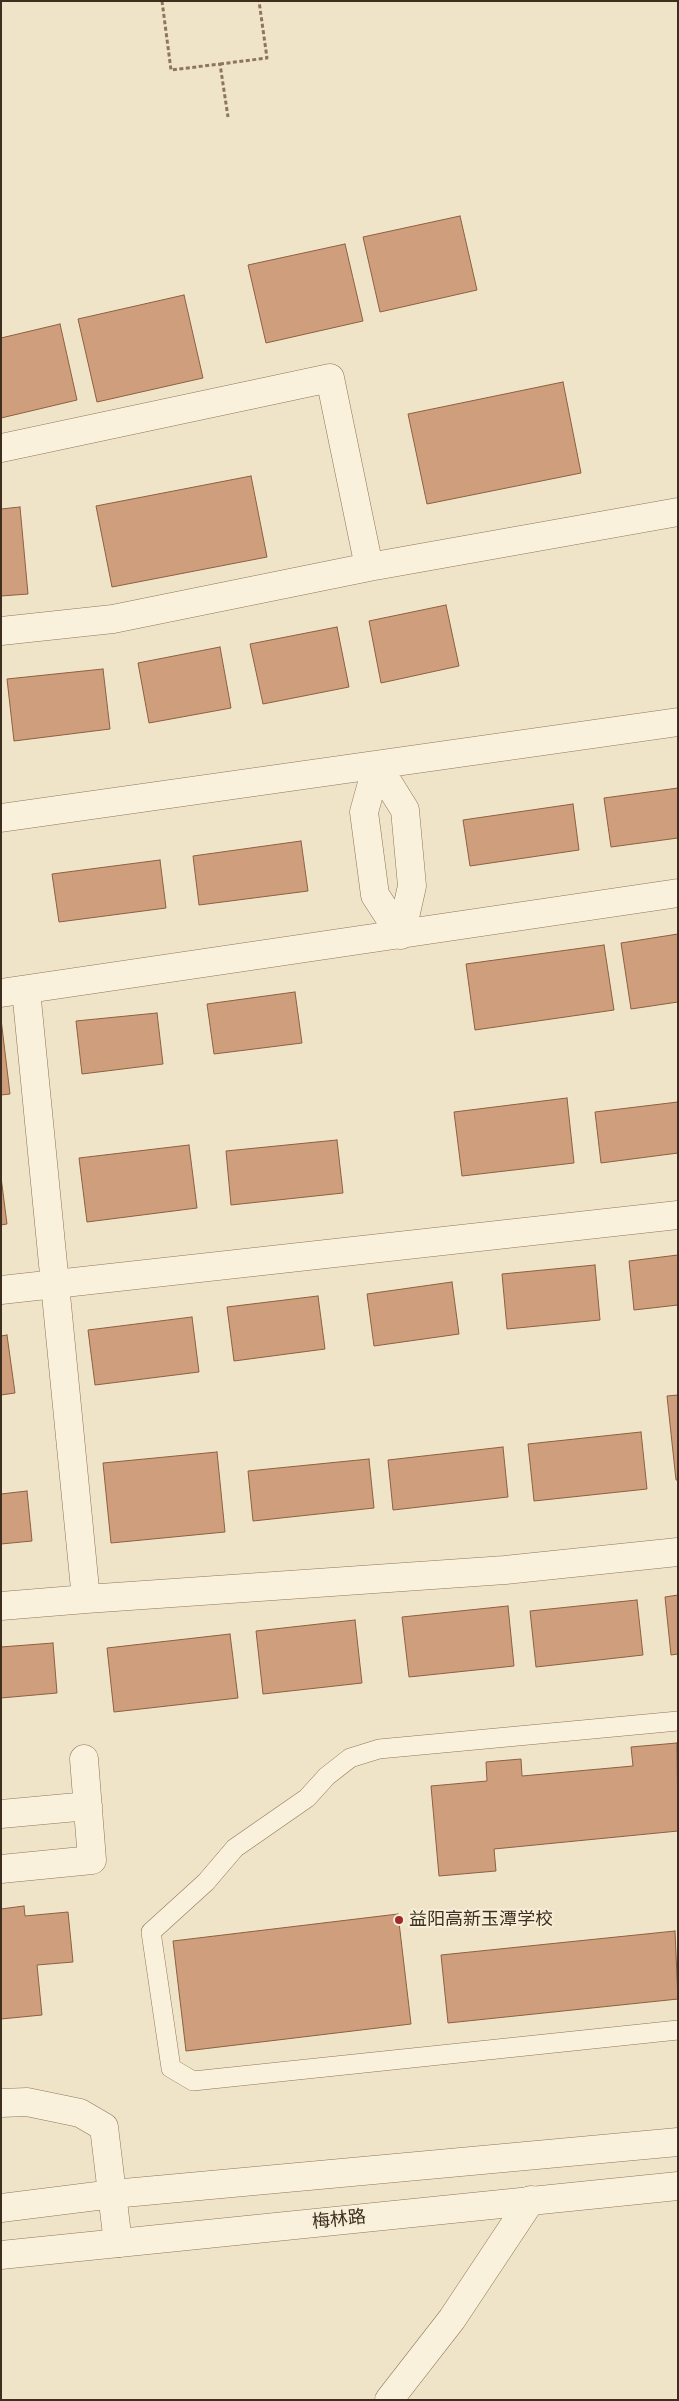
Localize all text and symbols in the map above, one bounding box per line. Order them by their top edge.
place label: 益阳高新玉潭学校 [409,1909,553,1931]
marker: 益阳高新玉潭学校 [393,1914,405,1926]
street label: 梅林路 [311,2206,367,2234]

